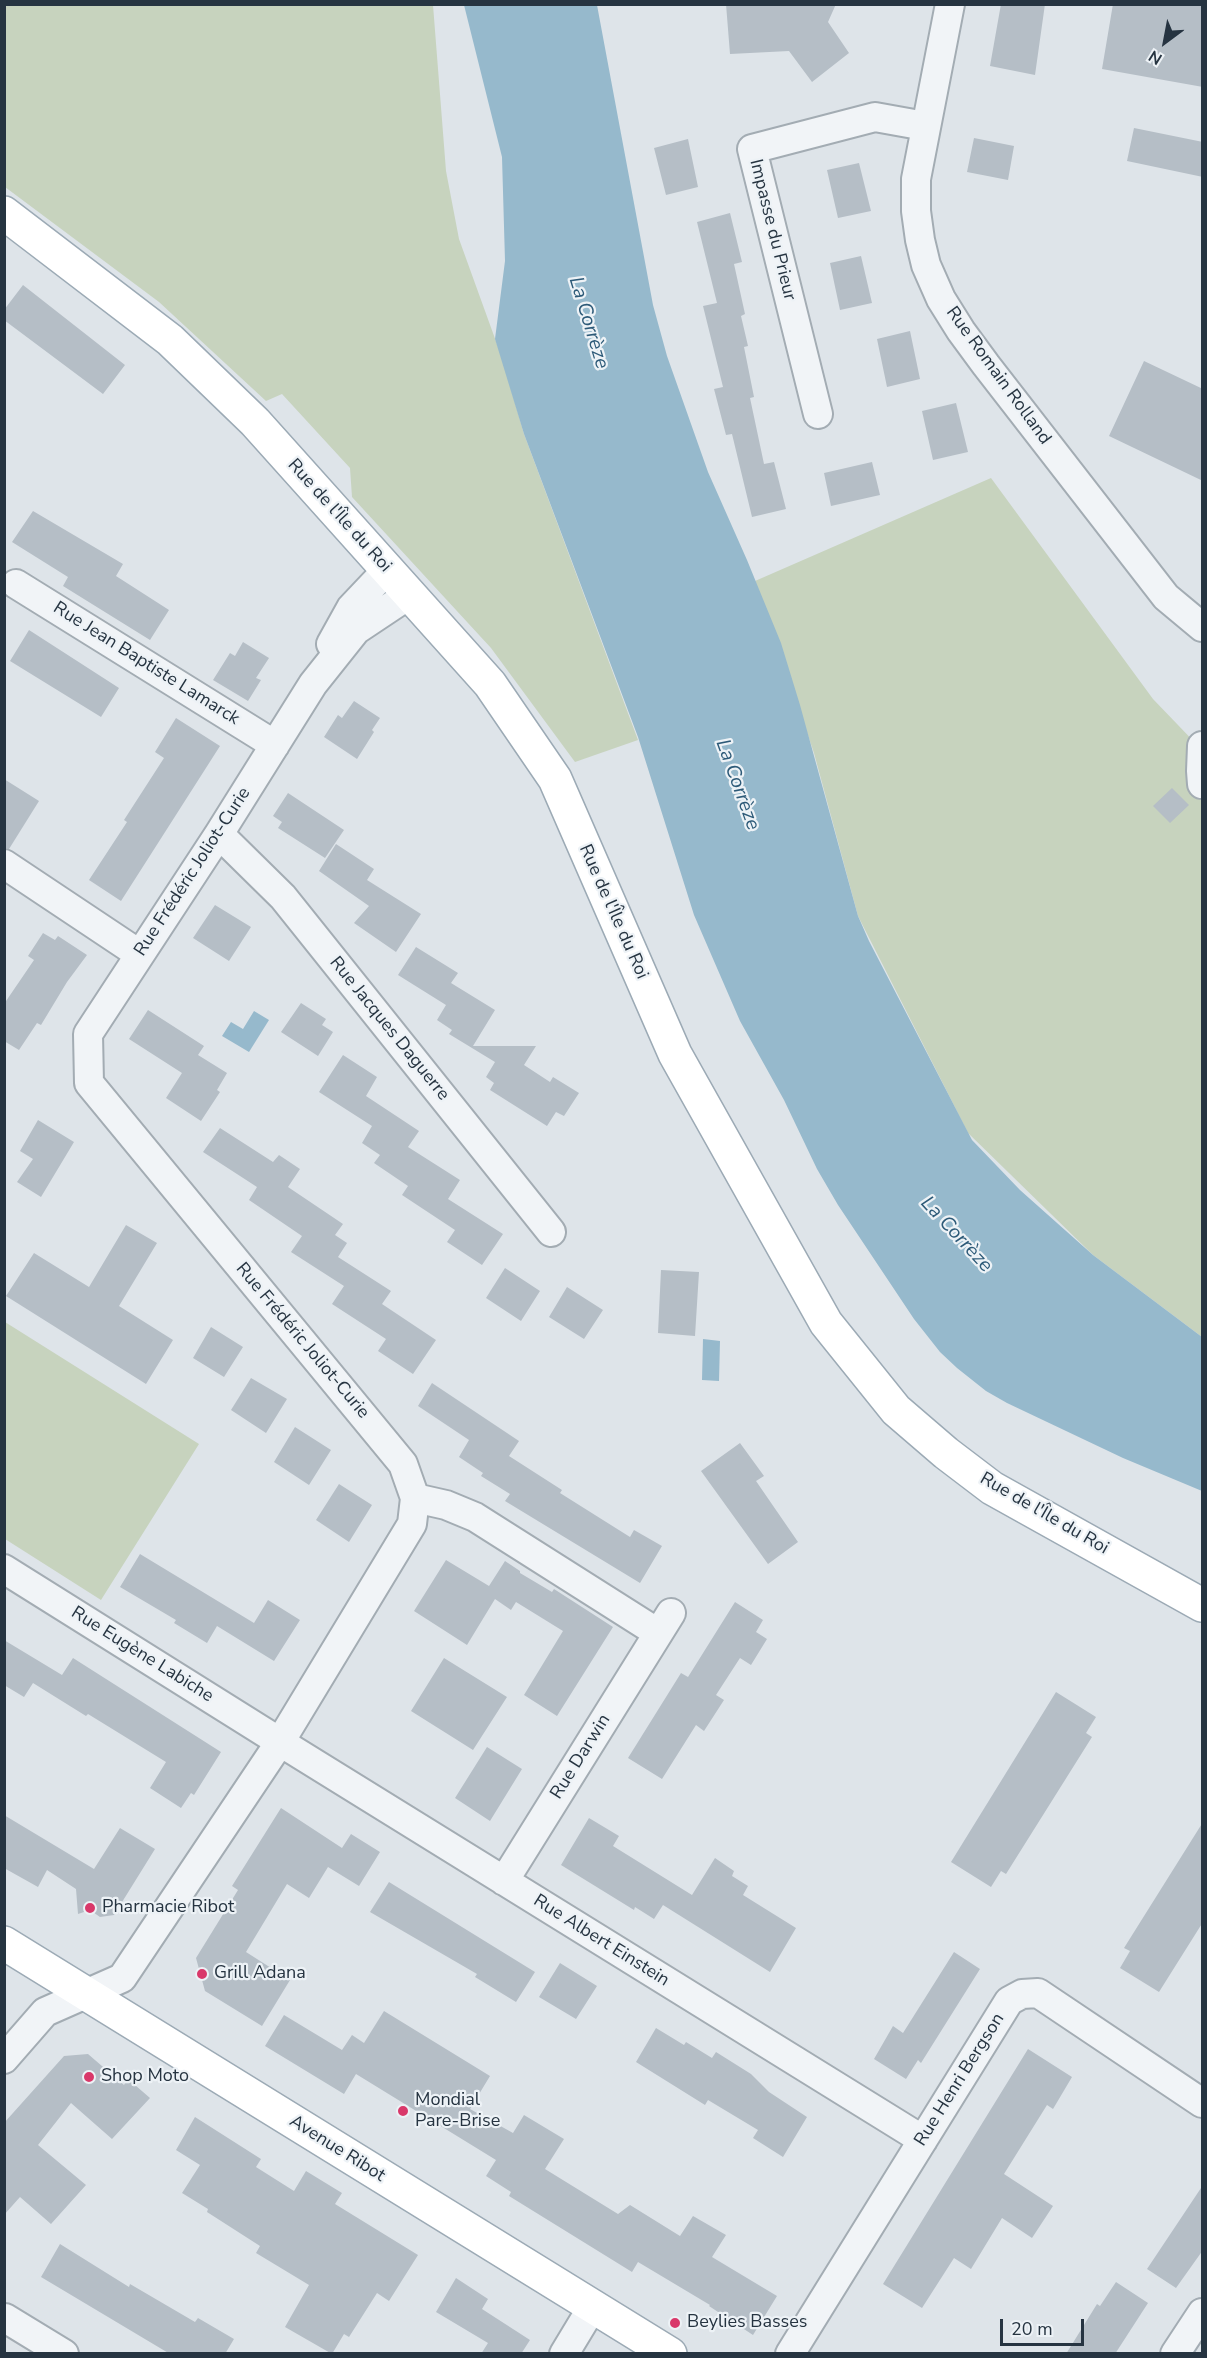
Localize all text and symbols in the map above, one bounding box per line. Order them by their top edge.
north arrow [1135,12,1195,72]
text: N [1145,45,1166,70]
street label: Impasse du Prieur [744,157,800,303]
water label: La Corrèze [563,274,613,372]
street label: Rue Romain Rolland [941,303,1055,449]
street label: Rue de l'Île du Roi [282,455,396,577]
street label: Rue Jean Baptiste Lamarck [49,598,243,730]
water label: La Corrèze [709,736,765,834]
street label: Rue Frédéric Joliot-Curie [130,784,256,960]
street label: Rue de l'Île du Roi [574,841,652,983]
street label: Rue Jacques Daguerre [324,953,454,1105]
water label: La Corrèze [915,1192,997,1278]
street label: Rue Frédéric Joliot-Curie [230,1259,374,1423]
street label: Rue de l'Île du Roi [976,1468,1112,1560]
street label: Rue Eugène Labiche [67,1602,217,1708]
street label: Rue Darwin [546,1711,616,1803]
street label: Rue Albert Einstein [529,1890,673,1992]
place label: Pharmacie Ribot [102,1897,234,1919]
marker: Pharmacie Ribot [83,1901,97,1915]
place label: Grill Adana [214,1963,306,1985]
marker: Grill Adana [195,1967,209,1981]
street label: Rue Henri Bergson [910,2010,1010,2150]
place label: Shop Moto [101,2066,189,2088]
marker: Shop Moto [82,2070,96,2084]
place label: Mondial Pare-Brise [415,2090,500,2132]
marker: Mondial Pare-Brise [396,2104,410,2118]
street label: Avenue Ribot [285,2111,389,2187]
scale bar [1003,2307,1087,2345]
place label: Beylies Basses [687,2312,808,2334]
marker: Beylies Basses [668,2316,682,2330]
text: 20 m [1011,2317,1053,2341]

